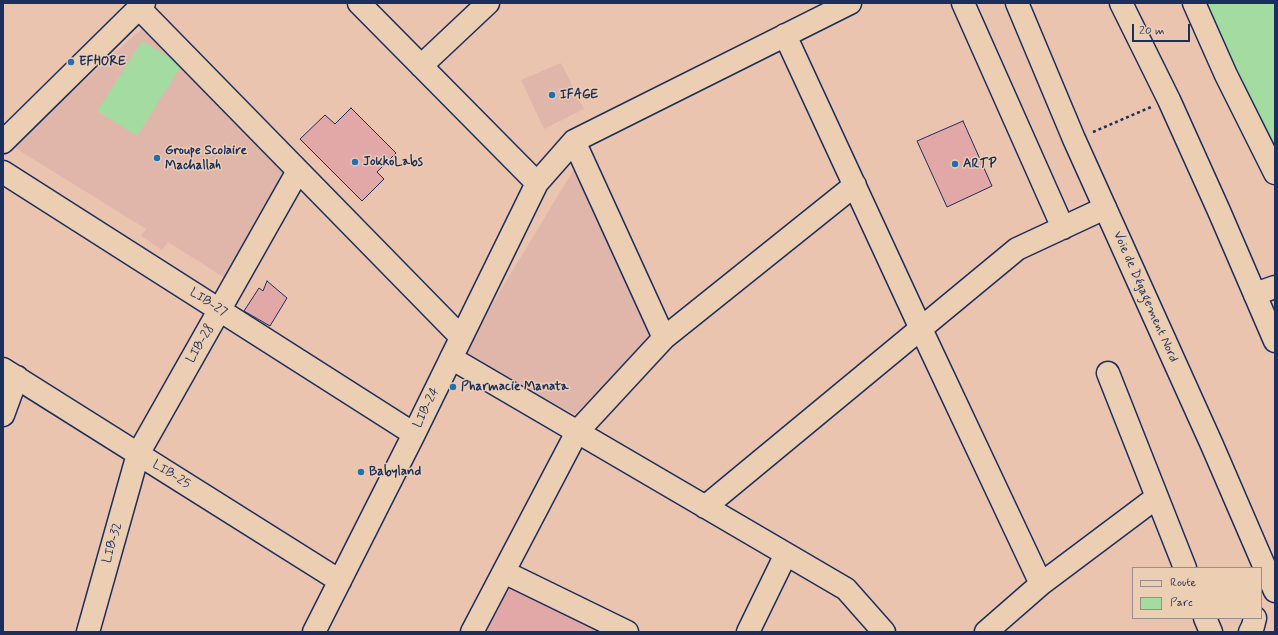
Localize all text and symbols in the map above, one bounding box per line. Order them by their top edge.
scale bar [1134,16,1192,42]
text: 20 m [1139,23,1165,39]
place label: EFHORE [79,54,126,70]
marker: EFHORE [66,57,76,67]
place label: IFAGE [560,87,598,103]
marker: IFAGE [547,90,557,100]
place label: Groupe Scolaire Machallah [165,143,247,174]
marker: Groupe Scolaire Machallah [152,153,162,163]
place label: JokkoLabs [363,154,423,170]
place label: ARTP [963,156,996,172]
marker: JokkoLabs [350,157,360,167]
marker: ARTP [950,159,960,169]
street label: Voie de Dégagement Nord [1109,229,1181,365]
street label: LIB-27 [186,285,230,321]
street label: LIB-28 [184,322,218,366]
place label: Pharmacie Manata [461,379,568,395]
marker: Pharmacie Manata [448,382,458,392]
street label: LIB-24 [411,385,443,431]
street label: LIB-25 [149,457,193,493]
place label: Babyland [369,464,421,480]
marker: Babyland [356,467,366,477]
street label: LIB-32 [100,521,126,565]
legend [1132,567,1262,619]
text: Route [1170,575,1196,591]
text: Parc [1170,595,1193,611]

